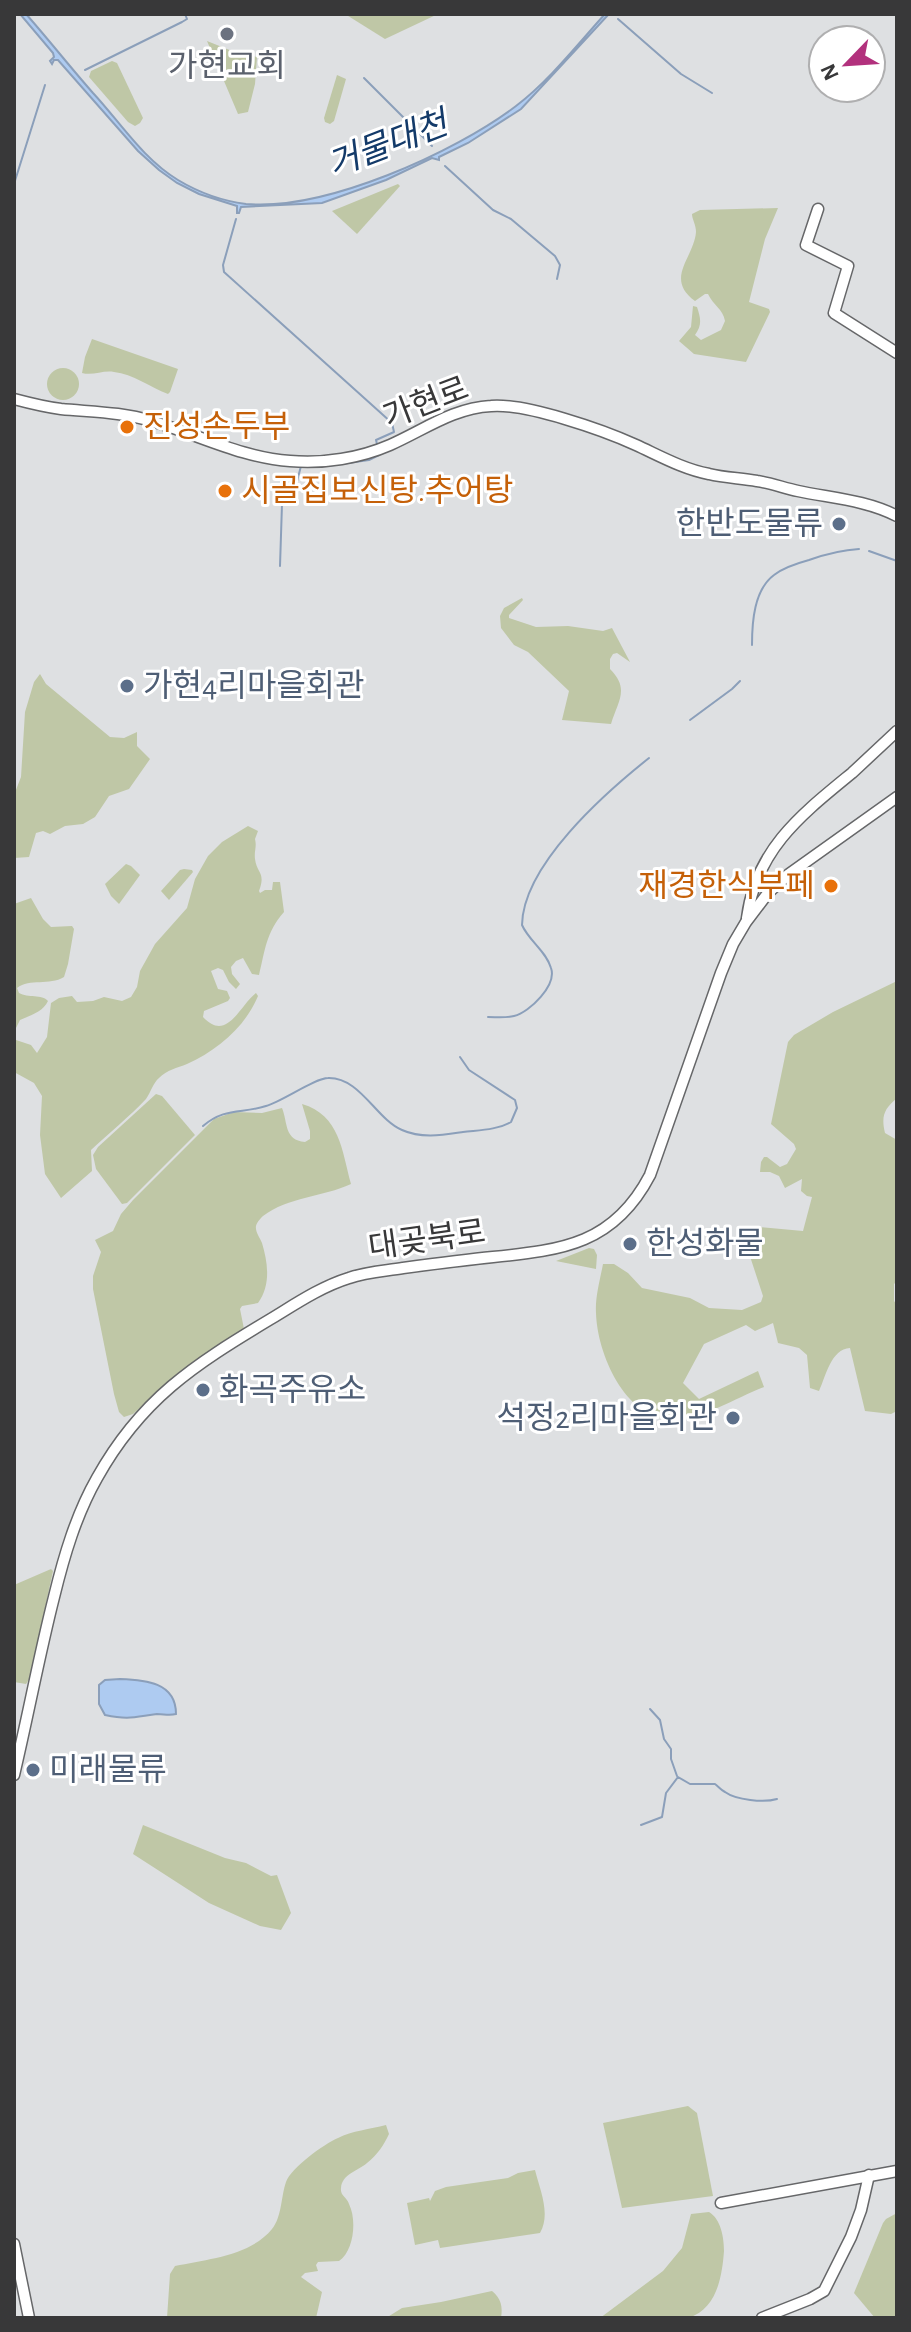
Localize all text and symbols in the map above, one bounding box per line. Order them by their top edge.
north arrow [807,24,887,104]
marker: 가현교회 [218,25,236,43]
place label: 가현교회 [168,49,286,82]
text: N [817,60,843,84]
water label: 거물대천 [323,104,456,183]
street label: 가현로 [379,371,473,434]
place label: 진성손두부 [143,410,290,443]
marker: 진성손두부 [118,418,136,436]
place label: 시골집보신탕.추어탕 [241,474,513,507]
marker: 시골집보신탕.추어탕 [216,482,234,500]
place label: 한반도물류 [676,507,823,540]
marker: 한반도물류 [830,515,848,533]
place label: 가현4리마을회관 [143,669,364,702]
marker: 가현4리마을회관 [118,677,136,695]
place label: 재경한식부페 [638,869,815,902]
marker: 재경한식부페 [822,877,840,895]
street label: 대곶북로 [366,1215,488,1264]
place label: 한성화물 [646,1227,764,1260]
marker: 한성화물 [621,1235,639,1253]
place label: 화곡주유소 [219,1373,366,1406]
marker: 화곡주유소 [194,1381,212,1399]
place label: 석정2리마을회관 [496,1401,717,1434]
marker: 석정2리마을회관 [724,1409,742,1427]
place label: 미래물류 [49,1753,167,1786]
marker: 미래물류 [24,1761,42,1779]

